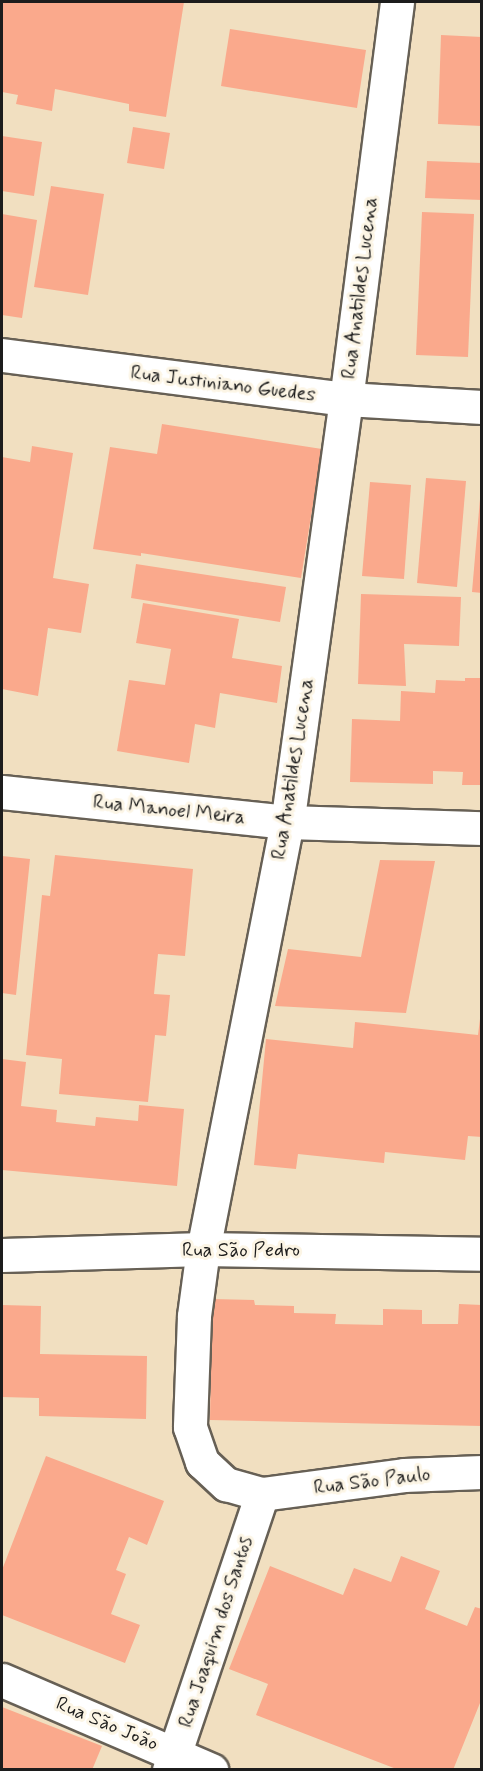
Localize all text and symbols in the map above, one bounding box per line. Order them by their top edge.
street label: Rua Anatildes Lucena [337,195,383,381]
street label: Rua Justiniano Guedes [130,361,316,407]
street label: Rua Anatildes Lucena [267,676,319,862]
street label: Rua Manoel Meira [92,790,246,830]
street label: Rua São Pedro [182,1238,300,1262]
street label: Rua São Paulo [315,1462,429,1500]
street label: Rua Joaquim dos Santos [172,1529,260,1735]
street label: Rua São João [52,1692,162,1756]

